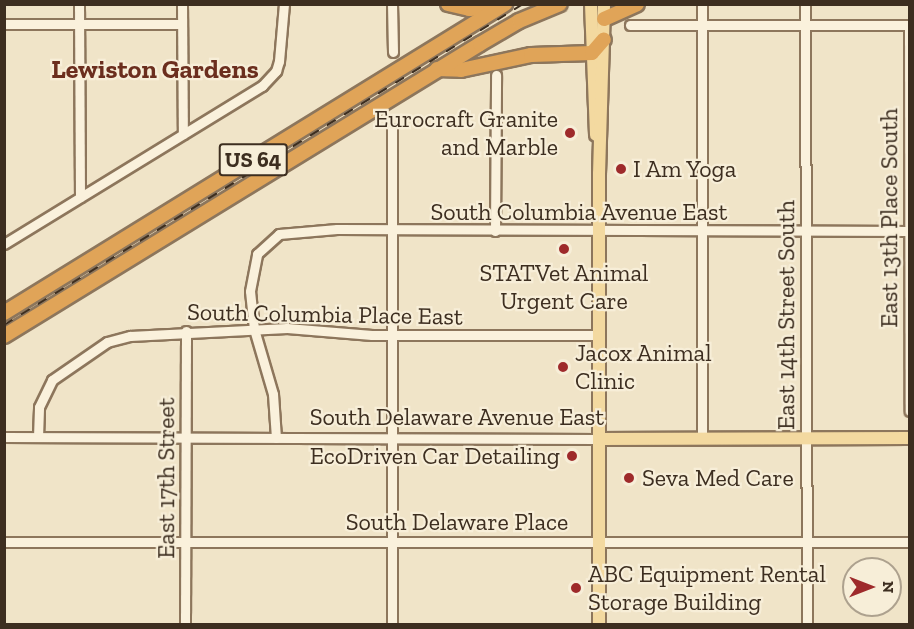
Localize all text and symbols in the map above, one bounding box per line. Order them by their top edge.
district label: Lewiston Gardens [51,54,259,86]
place label: Eurocraft Granite and Marble [374,105,558,161]
street label: East 13th Place South [875,108,903,328]
marker: Eurocraft Granite and Marble [563,126,577,140]
road number: US 64 [218,141,288,179]
place label: I Am Yoga [633,155,738,183]
marker: I Am Yoga [614,162,628,176]
street label: South Columbia Avenue East [430,198,728,226]
street label: East 14th Street South [772,200,800,430]
marker: STATVet Animal Urgent Care [557,242,571,256]
place label: STATVet Animal Urgent Care [479,259,649,315]
street label: South Columbia Place East [187,297,463,331]
place label: Jacox Animal Clinic [575,339,712,395]
marker: Jacox Animal Clinic [556,360,570,374]
street label: East 17th Street [152,397,180,559]
street label: South Delaware Avenue East [309,403,605,431]
place label: EcoDriven Car Detailing [309,442,560,470]
marker: EcoDriven Car Detailing [565,449,579,463]
place label: Seva Med Care [642,464,794,492]
marker: Seva Med Care [620,469,638,487]
street label: South Delaware Place [346,508,568,536]
north arrow [842,557,902,617]
place label: ABC Equipment Rental Storage Building [588,560,826,616]
marker: ABC Equipment Rental Storage Building [569,581,583,595]
text: N [879,581,898,593]

